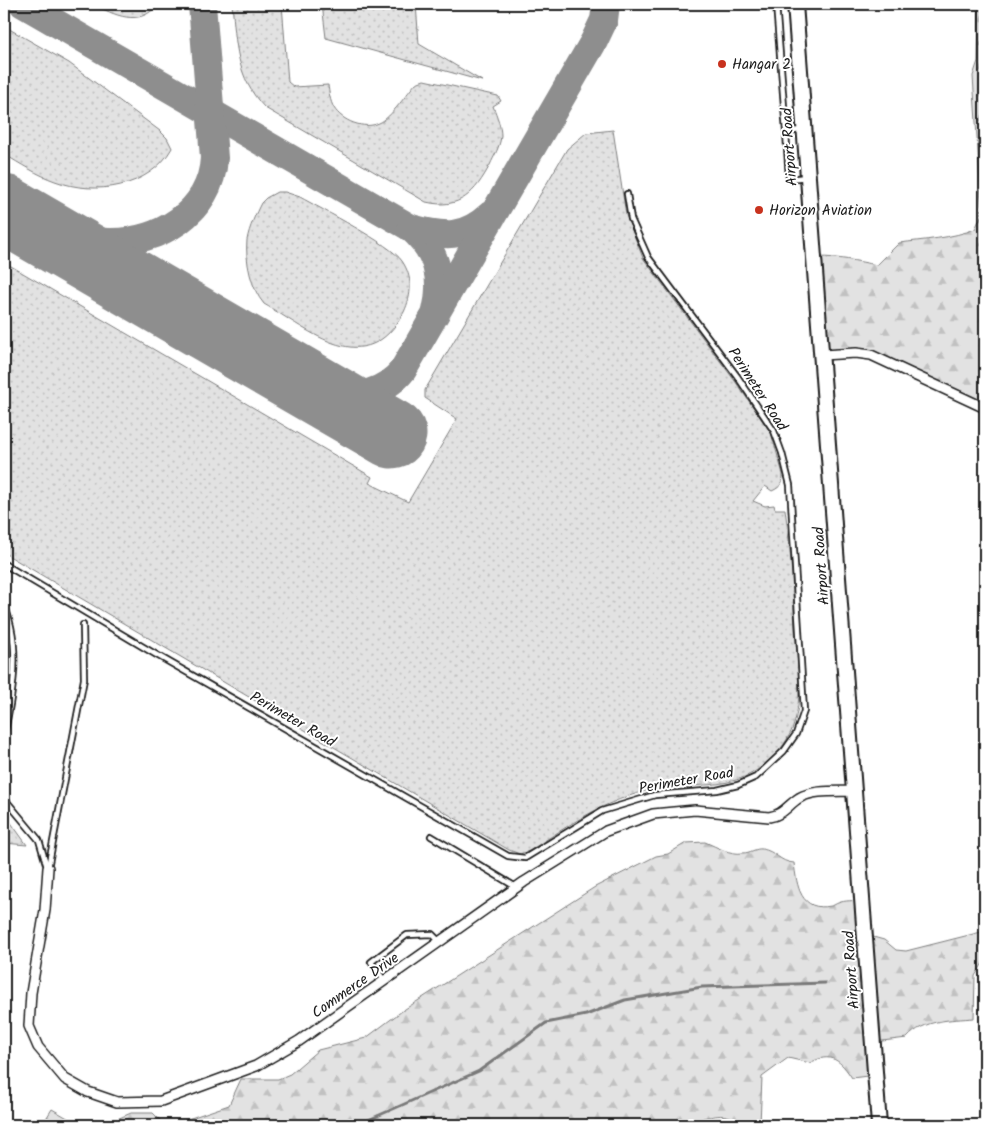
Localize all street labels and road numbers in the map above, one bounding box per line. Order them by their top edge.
street label: Airport Road [775,106,805,187]
street label: Perimeter Road [721,343,794,437]
street label: Airport Road [807,525,837,606]
street label: Perimeter Road [245,686,340,754]
street label: Perimeter Road [637,761,736,801]
street label: Airport Road [837,929,867,1010]
street label: Commerce Drive [307,947,404,1025]

